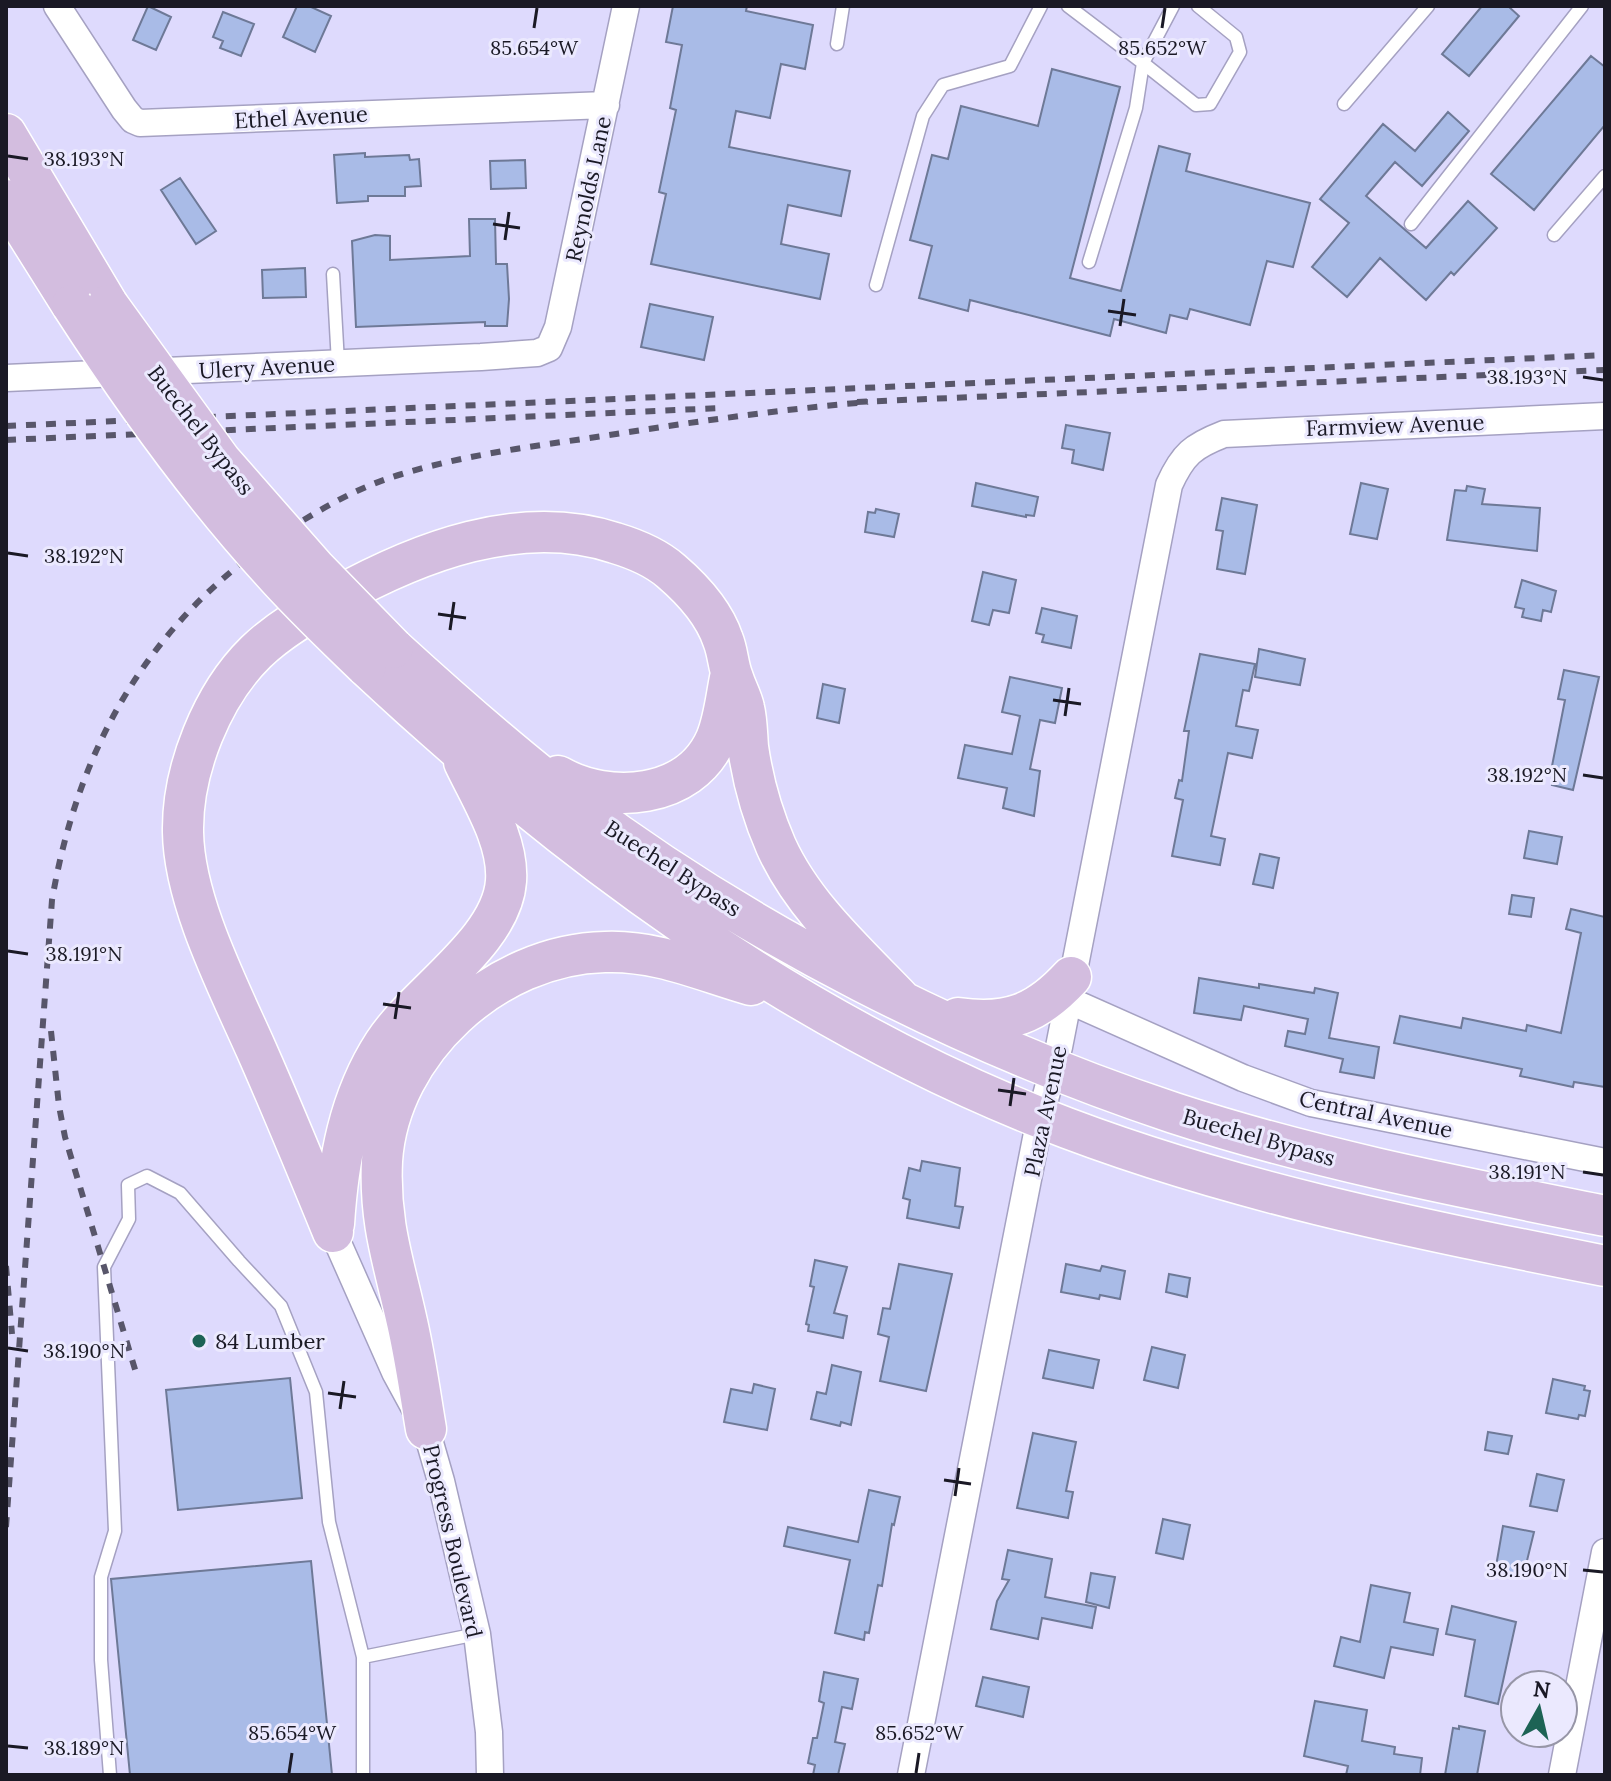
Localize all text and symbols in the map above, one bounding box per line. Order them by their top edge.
text: 85.654°W [490,35,579,60]
text: 85.652°W [1118,35,1207,60]
street label: Ethel Avenue [234,100,369,134]
street label: Reynolds Lane [559,114,617,264]
text: 38.193°N [44,146,124,171]
street label: Ulery Avenue [198,349,336,385]
street label: Buechel Bypass [142,360,260,500]
text: 38.193°N [1487,364,1567,389]
street label: Farmview Avenue [1305,408,1485,442]
text: 38.192°N [44,543,124,568]
text: 38.192°N [1487,762,1567,787]
street label: Buechel Bypass [600,814,746,922]
text: 38.191°N [46,941,122,966]
street label: Plaza Avenue [1017,1043,1073,1179]
street label: Central Avenue [1297,1084,1455,1144]
street label: Buechel Bypass [1180,1102,1338,1172]
text: 38.191°N [1489,1159,1565,1184]
place label: 84 Lumber [215,1327,325,1355]
marker: 84 Lumber [190,1332,208,1350]
text: 38.190°N [43,1338,125,1363]
street label: Progress Boulevard [417,1442,489,1640]
text: 38.190°N [1486,1557,1568,1582]
north arrow [1499,1669,1579,1749]
text: N [1531,1674,1552,1704]
text: 85.654°W [248,1720,337,1745]
text: 85.652°W [875,1720,964,1745]
text: 38.189°N [44,1735,124,1760]

